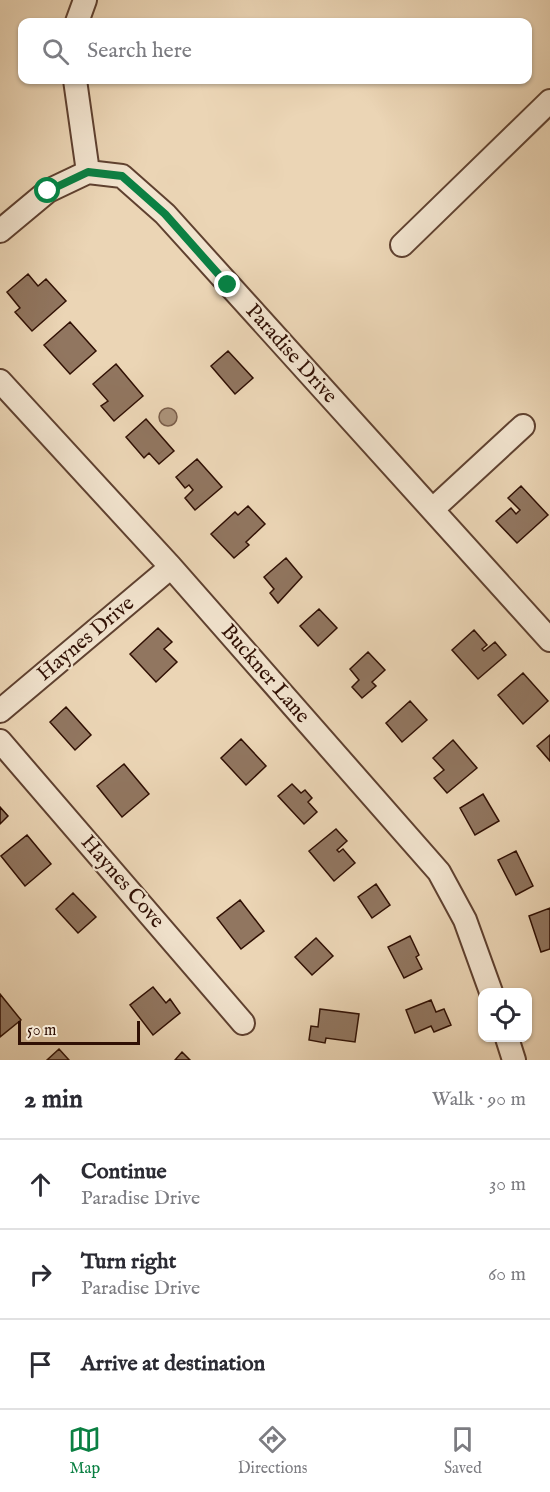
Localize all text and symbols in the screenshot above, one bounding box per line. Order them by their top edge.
search box [18,18,532,84]
icon: search [39,35,72,68]
text: Search here [87,37,192,65]
route start [34,177,60,203]
route end [214,271,240,297]
street label: Paradise Drive [239,298,343,410]
street label: Haynes Drive [32,590,141,688]
street label: Buckner Lane [214,619,316,730]
street label: Haynes Cove [74,830,170,935]
map controls [478,988,532,1042]
button: locate [478,988,532,1042]
scale bar [18,1018,140,1046]
text: 50 m [27,1021,56,1041]
text: 2 min [24,1083,83,1116]
text: Walk · 90 m [432,1087,526,1112]
text: Continue [81,1158,167,1186]
icon: ahead [24,1168,57,1201]
text: 30 m [489,1172,526,1197]
text: Paradise Drive [81,1186,200,1211]
text: Turn right [81,1248,176,1276]
icon: right [24,1258,57,1291]
text: 60 m [488,1262,526,1287]
text: Paradise Drive [81,1276,200,1301]
icon: arrive [24,1348,57,1381]
text: Arrive at destination [81,1350,265,1378]
tab: Map [68,1423,101,1479]
tab: Directions [238,1423,307,1479]
tab: Saved [444,1423,482,1479]

